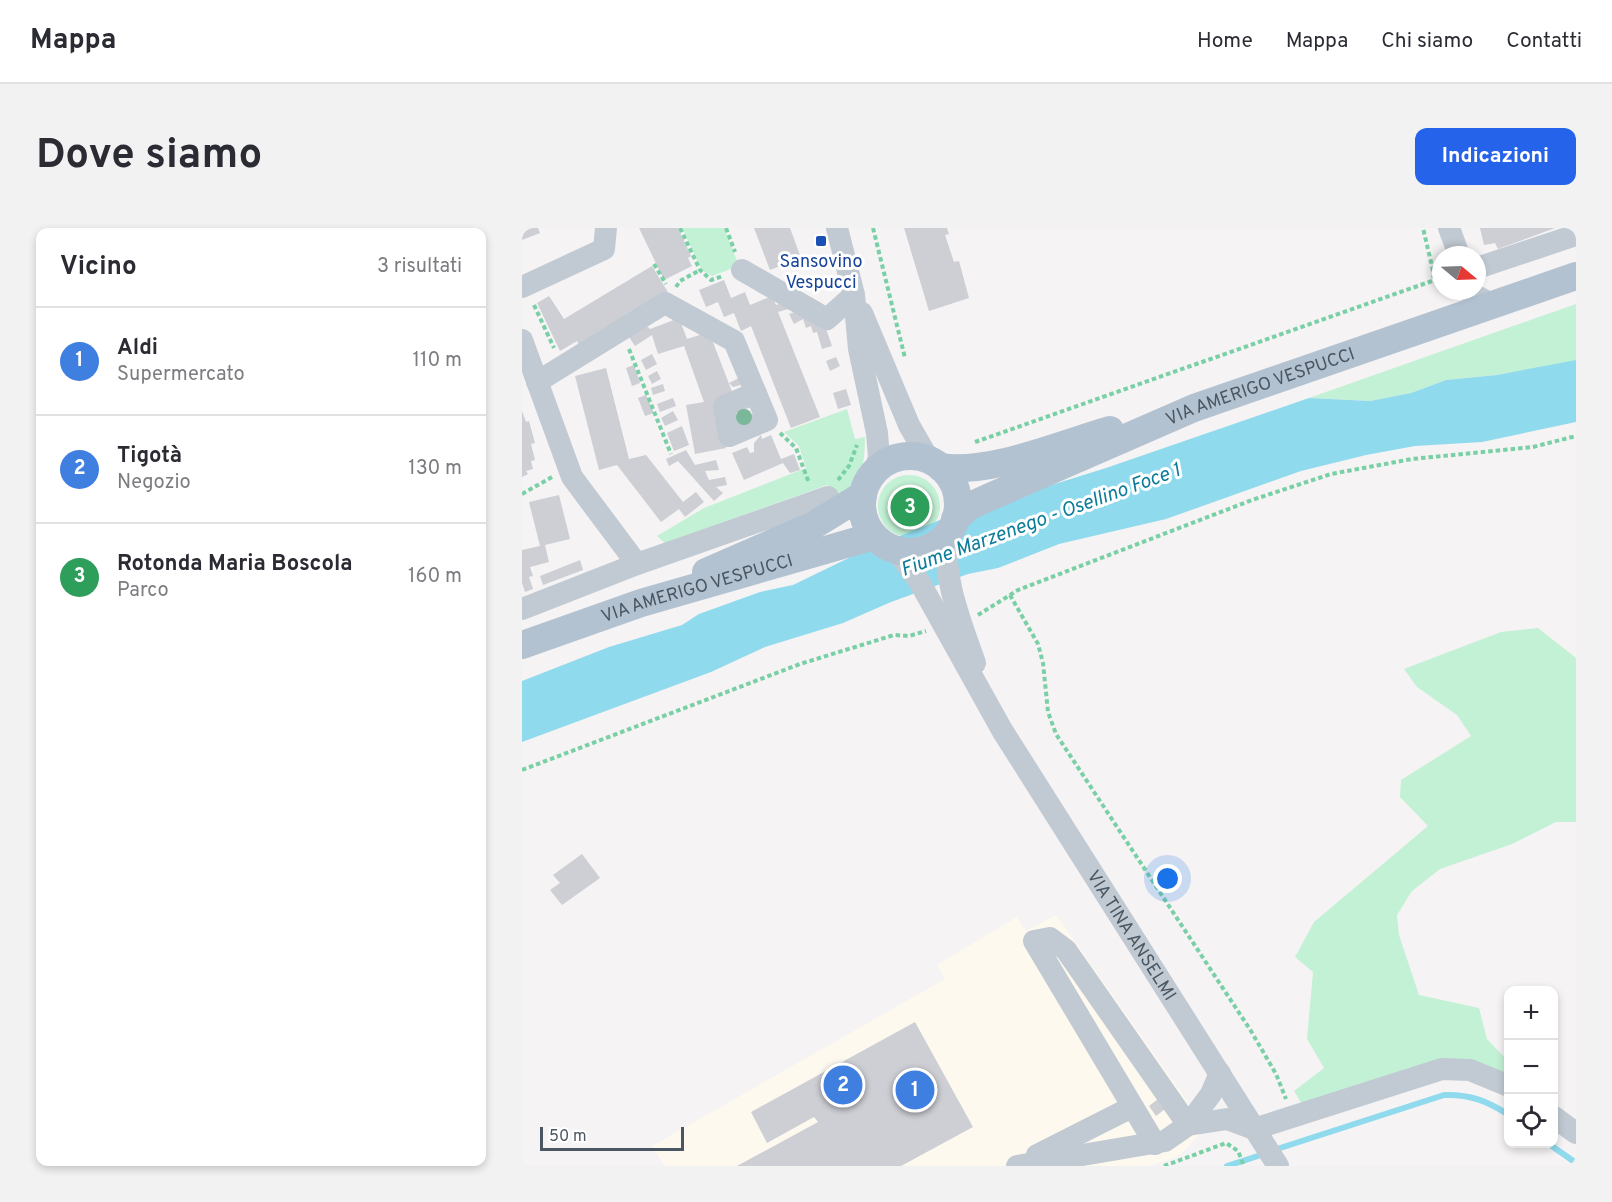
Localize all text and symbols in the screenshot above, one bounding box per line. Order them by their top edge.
text: Mappa [30,23,116,59]
text: Home [1197,28,1253,55]
text: Mappa [1286,28,1348,55]
text: Chi siamo [1381,28,1473,55]
text: Contatti [1506,28,1582,55]
button: Indicazioni [1415,128,1576,185]
text: Dove siamo [36,130,262,183]
marker: Sansovino Vespucci [814,234,828,248]
north arrow [1432,246,1486,300]
text: Vicino [60,251,137,284]
place label: Sansovino Vespucci [779,251,863,295]
text: 3 risultati [377,254,462,280]
text: Aldi [117,335,158,362]
street label: VIA AMERIGO VESPUCCI [1163,343,1358,432]
text: 1 [76,348,84,374]
text: 110 m [413,348,462,374]
text: Supermercato [117,362,245,388]
text: Tigotà [117,443,182,470]
text: 2 [73,456,86,482]
text: 130 m [408,456,462,482]
water label: Fiume Marzenego - Osellino Foce 1 [897,458,1185,584]
text: Negozio [117,470,191,496]
pin: 3 [890,484,930,530]
street label: VIA AMERIGO VESPUCCI [598,550,796,629]
text: Rotonda Maria Boscola [117,551,353,578]
text: 3 [74,564,86,590]
text: 160 m [408,564,462,590]
text: Parco [117,578,169,604]
your location [1153,864,1182,893]
street label: VIA TINA ANSELMI [1081,866,1180,1006]
map controls [1504,986,1558,1148]
button: + [1504,986,1558,1040]
button: − [1504,1040,1558,1094]
pin: 2 [824,1062,862,1108]
pin: 1 [896,1068,934,1112]
button: locate [1504,1094,1558,1148]
scale bar [540,1124,684,1152]
text: 50 m [549,1127,587,1147]

